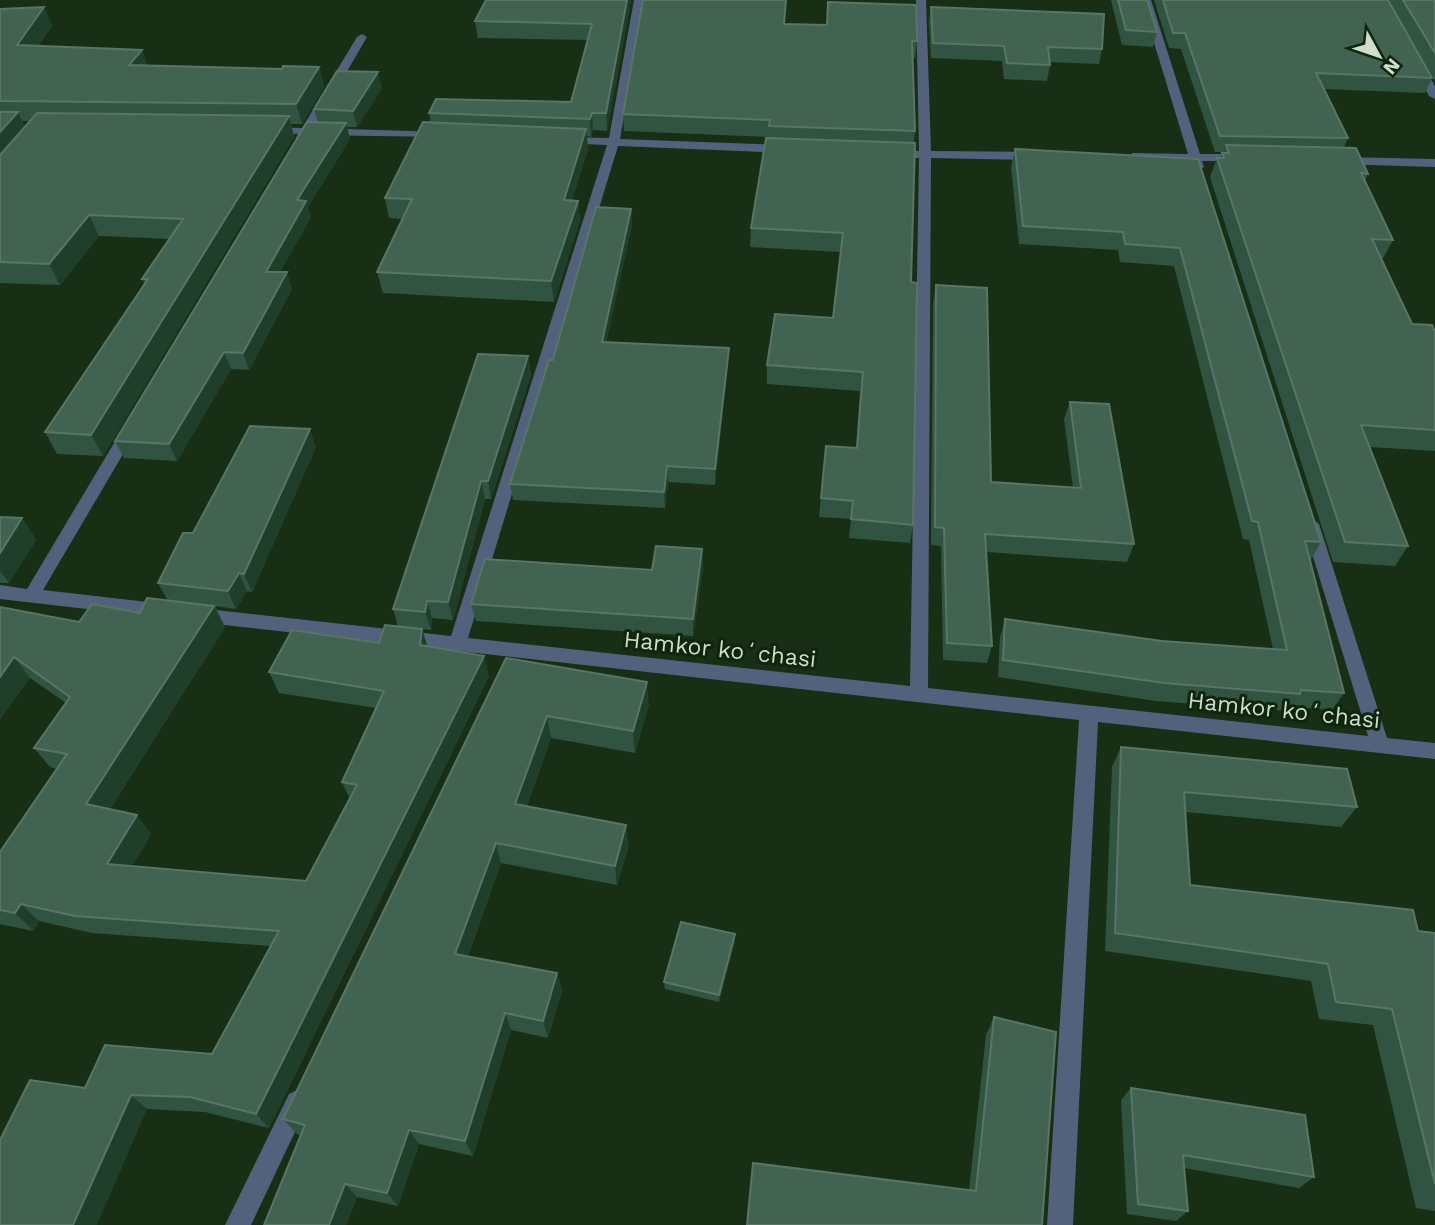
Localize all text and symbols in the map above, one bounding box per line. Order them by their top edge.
north arrow [1344,21,1414,91]
text: N [1378,54,1405,79]
street label: Hamkor koʻchasi [622,626,818,673]
street label: Hamkor koʻchasi [1186,687,1382,734]

